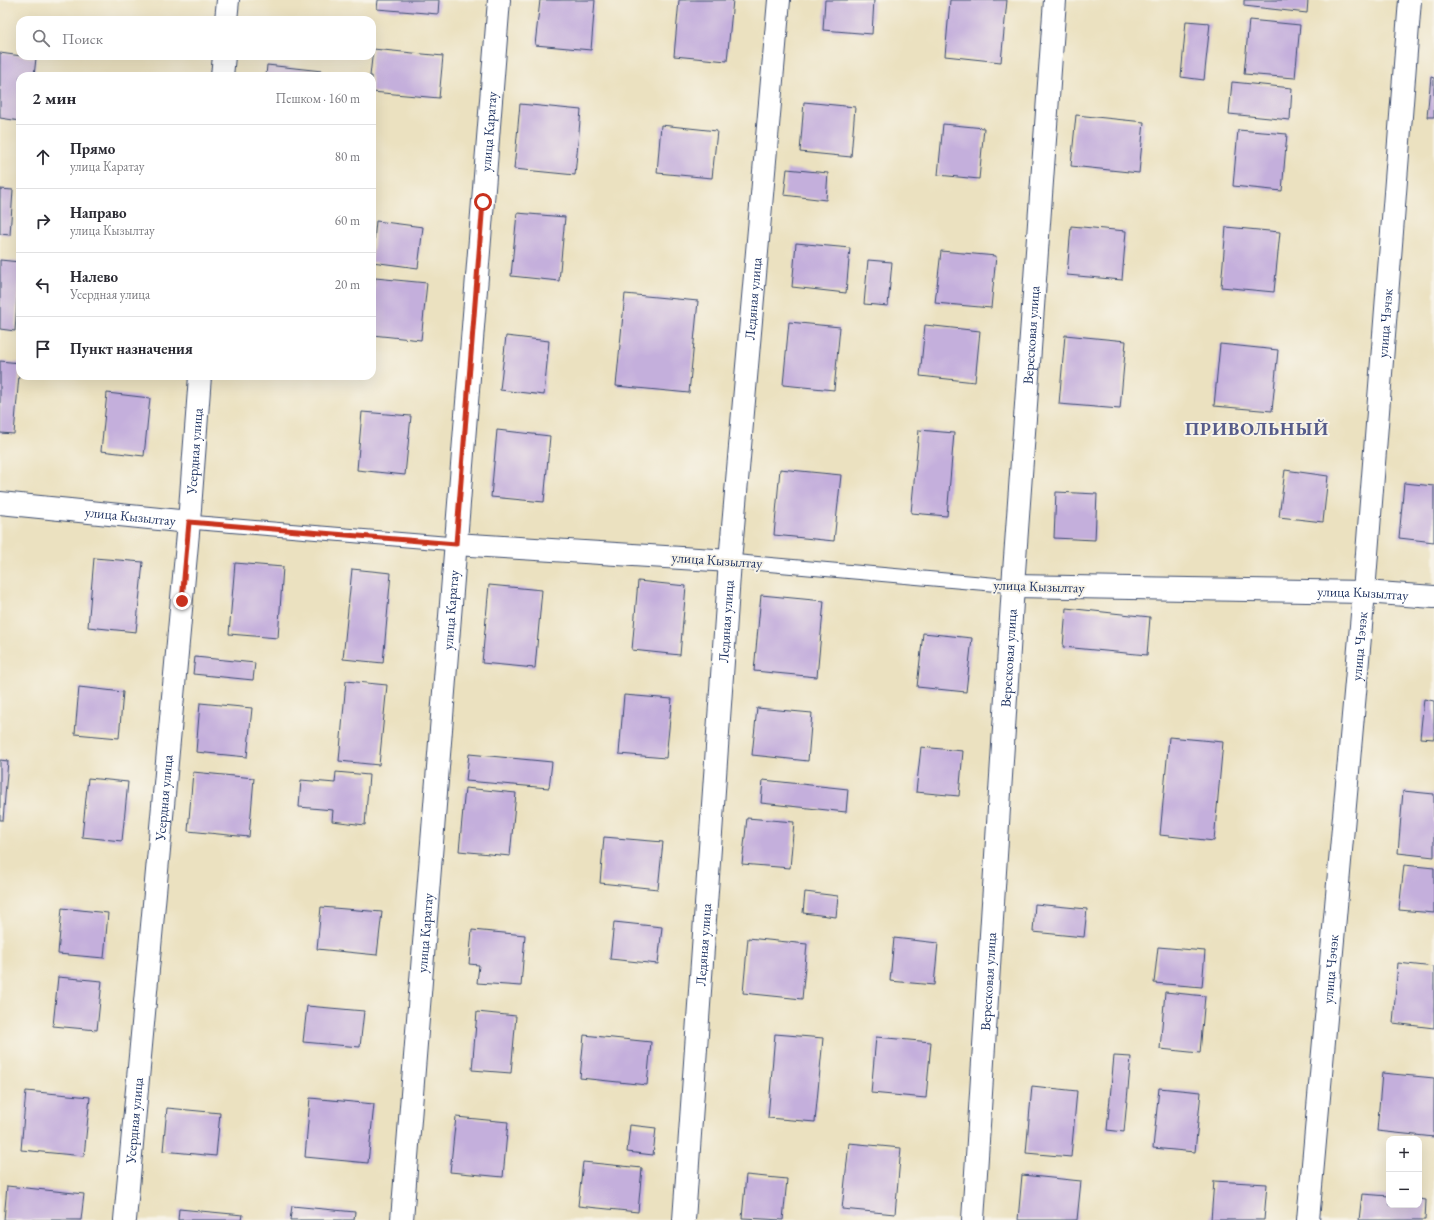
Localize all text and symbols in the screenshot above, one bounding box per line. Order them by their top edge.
search box [16,16,376,60]
icon: search [30,27,52,49]
text: Поиск [62,29,103,48]
text: 2 мин [32,87,76,109]
text: Пешком · 160 m [276,90,360,107]
street label: улица Каратау [476,90,501,172]
text: Прямо [70,139,115,158]
icon: ahead [32,146,54,168]
text: 80 m [335,148,360,165]
text: улица Каратау [70,158,145,175]
route start [474,193,492,211]
text: Направо [70,203,127,222]
icon: right [32,210,54,232]
text: 60 m [335,212,360,229]
text: улица Кызылтау [70,222,155,239]
street label: Ледяная улица [740,256,766,341]
text: Налево [70,267,118,286]
icon: left [32,274,54,296]
text: 20 m [335,276,360,293]
street label: Вересковая улица [1018,285,1044,385]
text: Усердная улица [70,286,150,303]
street label: улица Чэчэк [1373,288,1397,359]
icon: arrive [32,338,54,360]
text: Пункт назначения [70,339,193,358]
street label: Усердная улица [182,407,207,496]
district label: ПРИВОЛЬНЫЙ [1185,417,1329,440]
street label: улица Кызылтау [84,503,178,530]
street label: улица Кызылтау [671,548,764,572]
street label: улица Каратау [438,568,463,651]
street label: улица Кызылтау [993,575,1086,597]
street label: Ледяная улица [714,579,738,663]
street label: улица Кызылтау [1317,582,1410,604]
route end [173,592,191,610]
street label: Вересковая улица [996,608,1021,708]
street label: улица Чэчэк [1347,611,1371,682]
street label: Усердная улица [151,754,177,843]
street label: улица Каратау [413,891,437,974]
street label: Ледяная улица [691,902,715,987]
street label: Вересковая улица [976,931,1000,1031]
street label: улица Чэчэк [1318,933,1342,1004]
street label: Усердная улица [121,1076,147,1165]
map controls [1386,1136,1422,1208]
button: + [1386,1136,1422,1172]
button: − [1386,1172,1422,1208]

